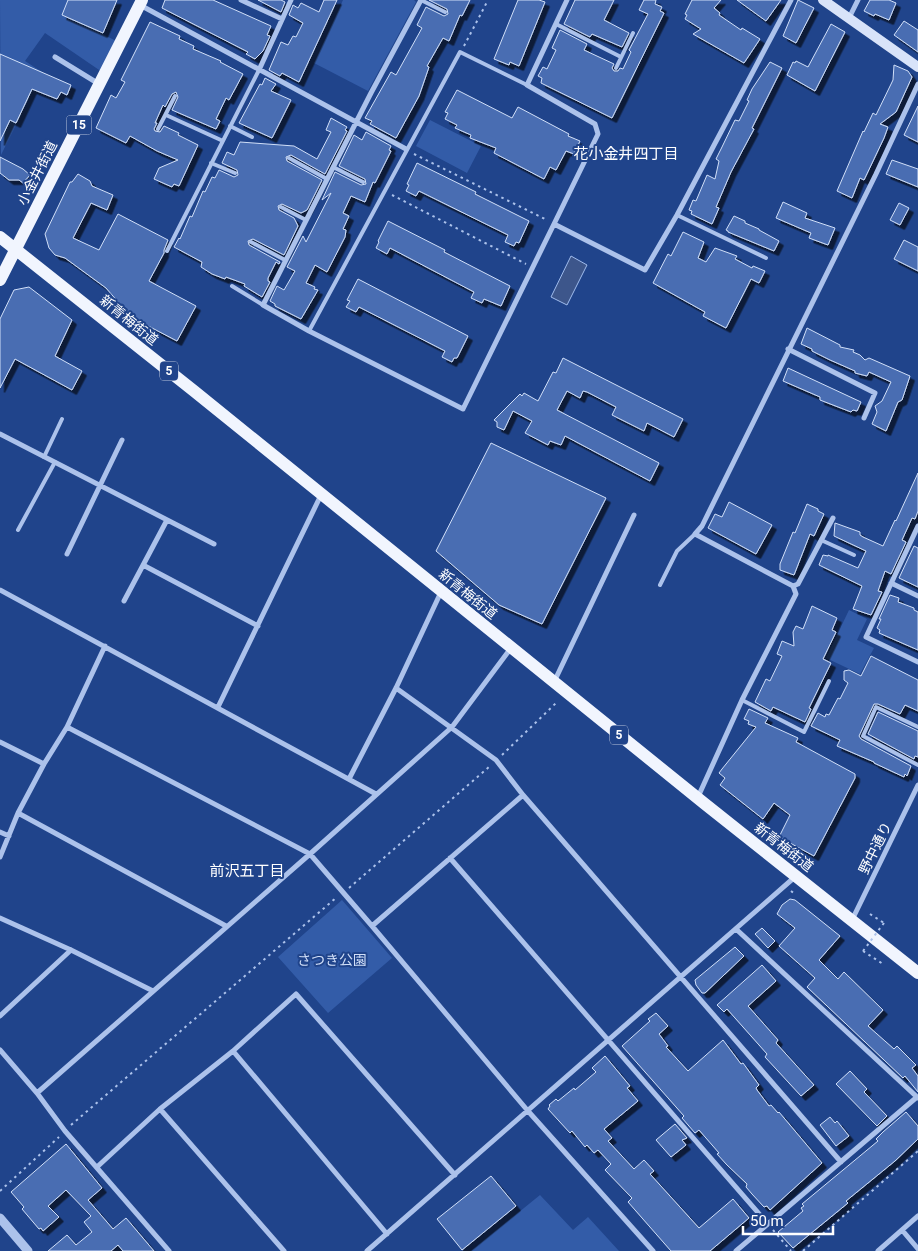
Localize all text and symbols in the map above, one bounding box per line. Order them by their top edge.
road number: 15 [66,116,92,134]
street label: 小金井街道 [14,138,60,208]
district label: 花小金井四丁目 [573,145,679,163]
street label: 新青梅街道 [97,292,161,348]
road number: 5 [160,362,178,381]
street label: 新青梅街道 [436,566,500,622]
road number: 5 [610,726,628,744]
street label: 新青梅街道 [751,819,817,875]
street label: 野中通り [856,819,894,877]
district label: 前沢五丁目 [209,862,285,880]
park label: さつき公園 [297,952,367,968]
scale bar [743,1204,833,1236]
text: 50 m [750,1212,784,1230]

